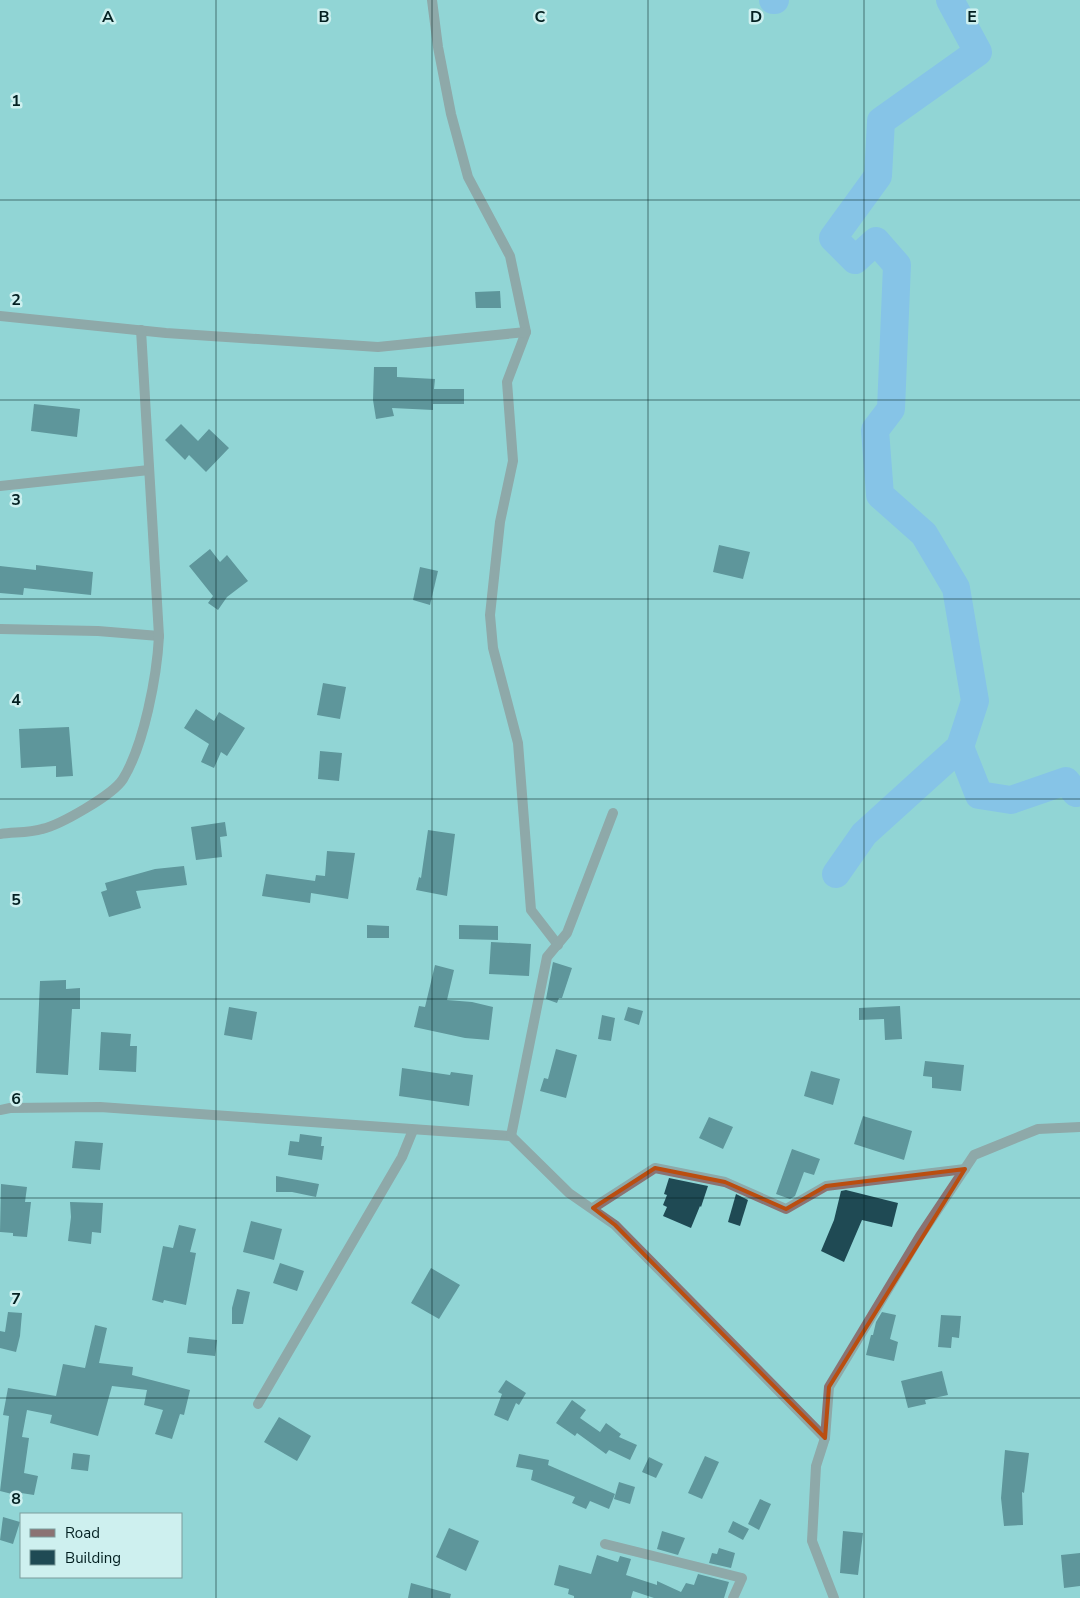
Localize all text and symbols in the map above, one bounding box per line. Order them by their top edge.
text: A [102,6,114,28]
text: B [318,6,330,28]
text: C [535,6,546,28]
text: D [750,6,762,28]
text: E [967,6,977,28]
text: 1 [11,90,21,112]
text: 2 [11,289,21,311]
text: 3 [11,489,21,511]
text: 4 [11,689,21,711]
text: 5 [11,889,21,911]
text: 6 [11,1088,21,1110]
text: 7 [11,1288,21,1310]
text: 8 [11,1488,21,1510]
legend [20,1513,182,1578]
text: Road [65,1523,100,1543]
text: Building [65,1548,121,1568]

